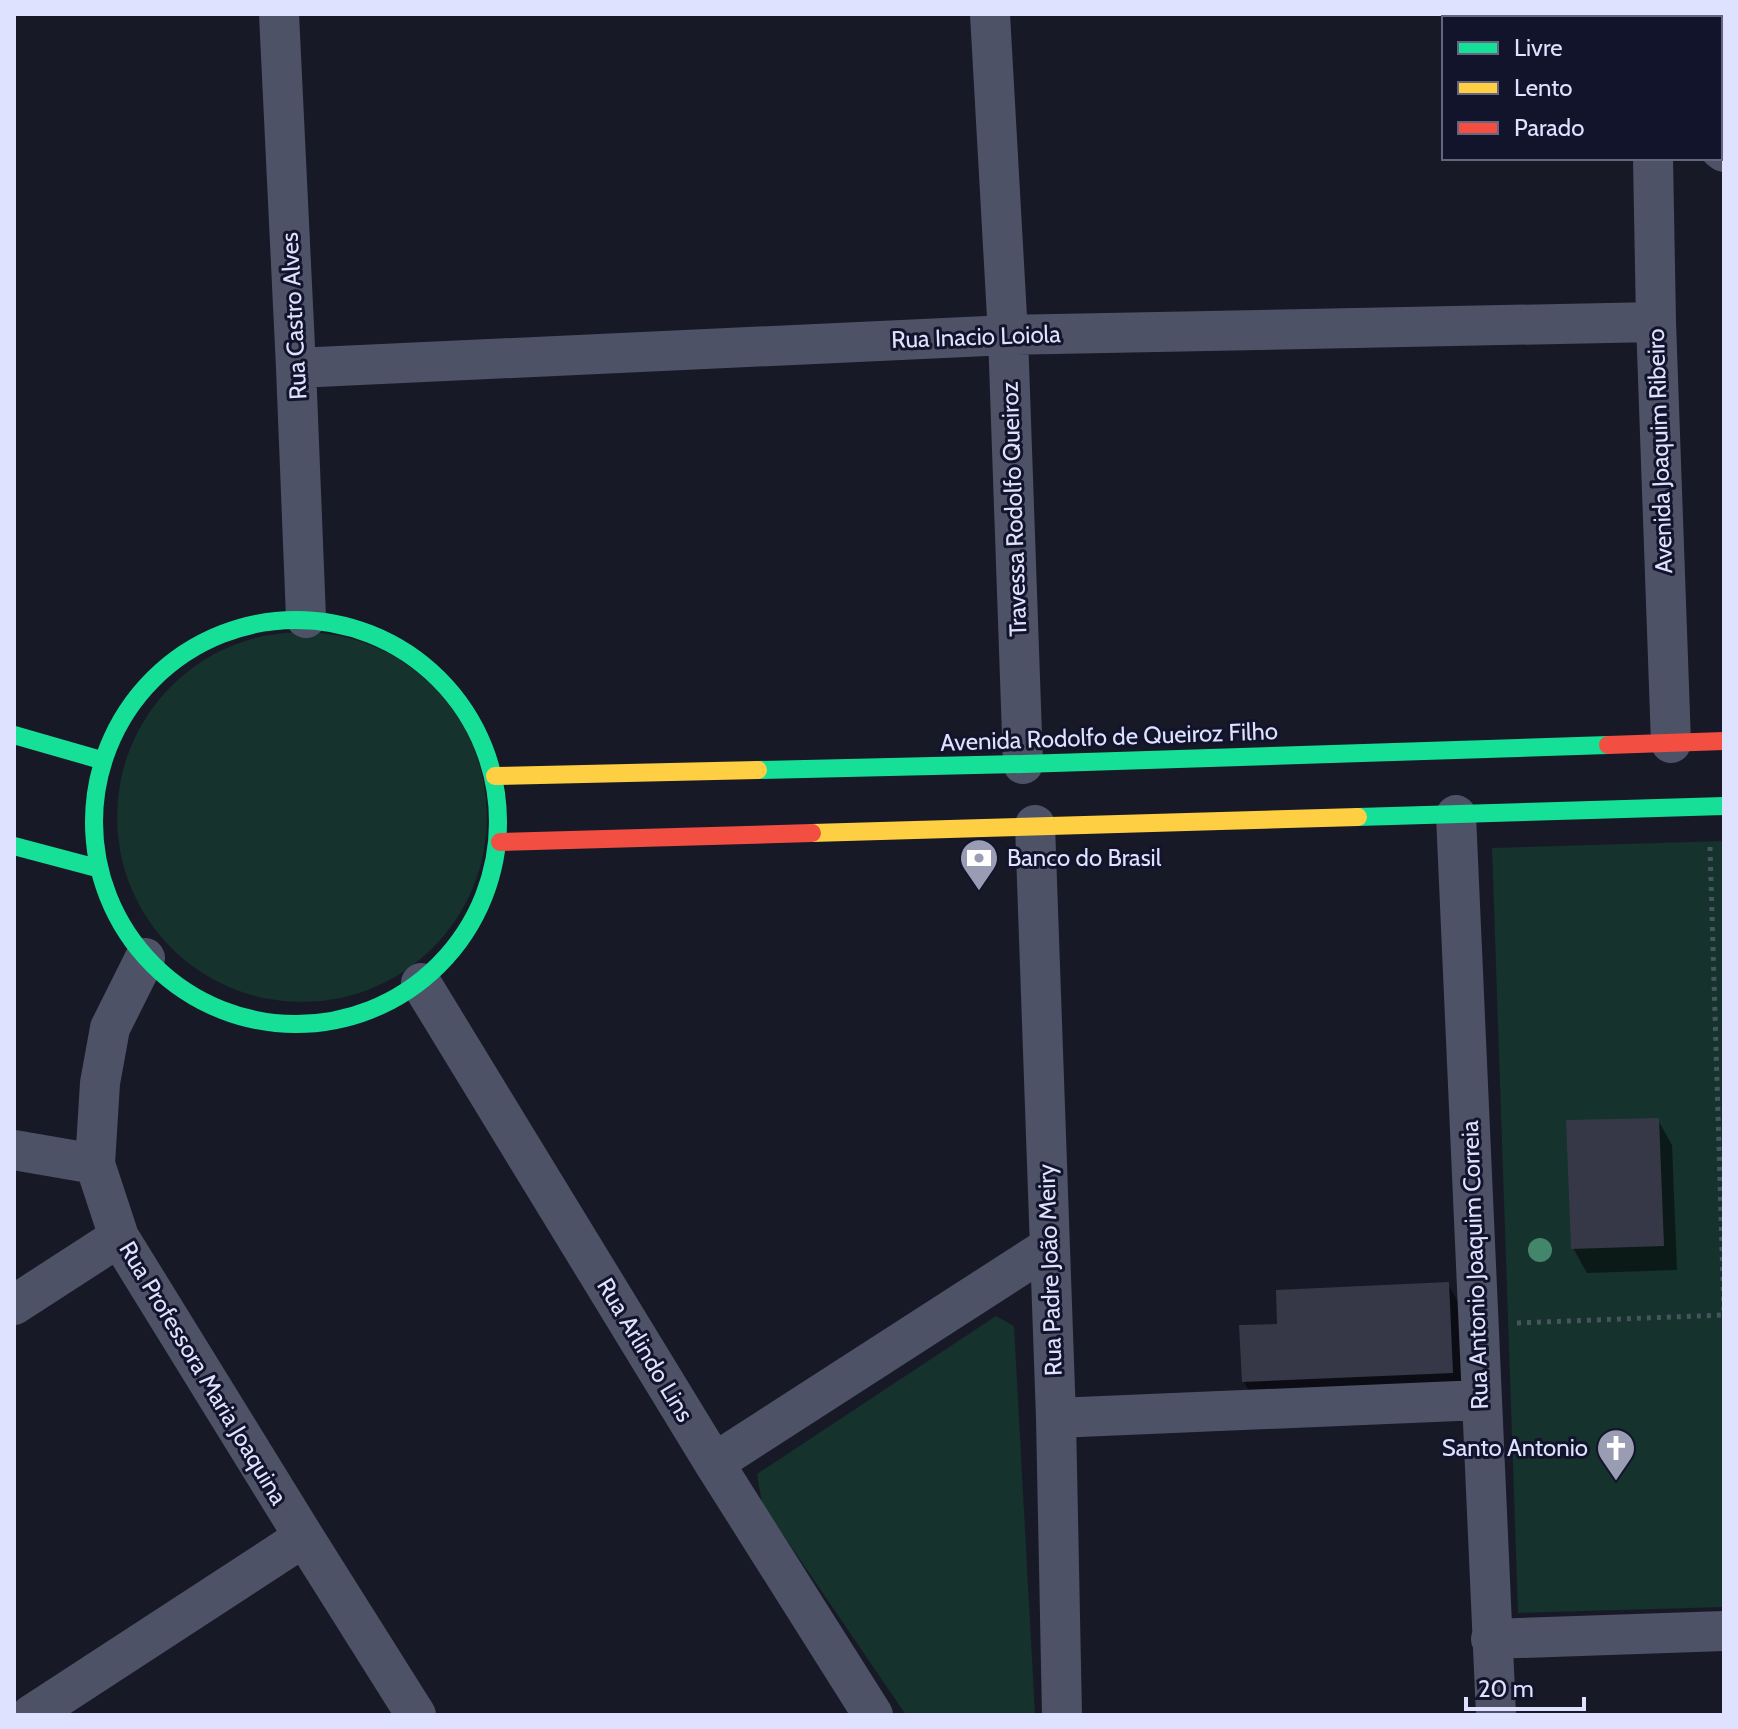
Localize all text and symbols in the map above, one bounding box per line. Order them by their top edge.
legend [1442,16,1722,160]
text: Livre [1514,33,1562,62]
text: Lento [1514,73,1573,102]
text: Parado [1514,113,1584,142]
street label: Rua Castro Alves [275,231,312,401]
street label: Rua Inacio Loiola [891,319,1062,354]
street label: Avenida Joaquim Ribeiro [1641,328,1678,574]
street label: Travessa Rodolfo Queiroz [995,381,1032,637]
street label: Avenida Rodolfo de Queiroz Filho [940,716,1278,757]
bank icon: Banco do Brasil [958,837,1000,892]
place label: Banco do Brasil [1007,843,1162,872]
street label: Rua Antonio Joaquim Correia [1455,1119,1494,1410]
street label: Rua Padre João Meiry [1031,1163,1068,1377]
street label: Rua Professora Maria Joaquina [113,1236,294,1510]
street label: Rua Arlindo Lins [591,1273,700,1427]
church icon: Santo Antonio [1595,1427,1637,1482]
place label: Santo Antonio [1442,1433,1588,1462]
scale bar [1466,1661,1584,1711]
text: 20 m [1478,1674,1534,1703]

